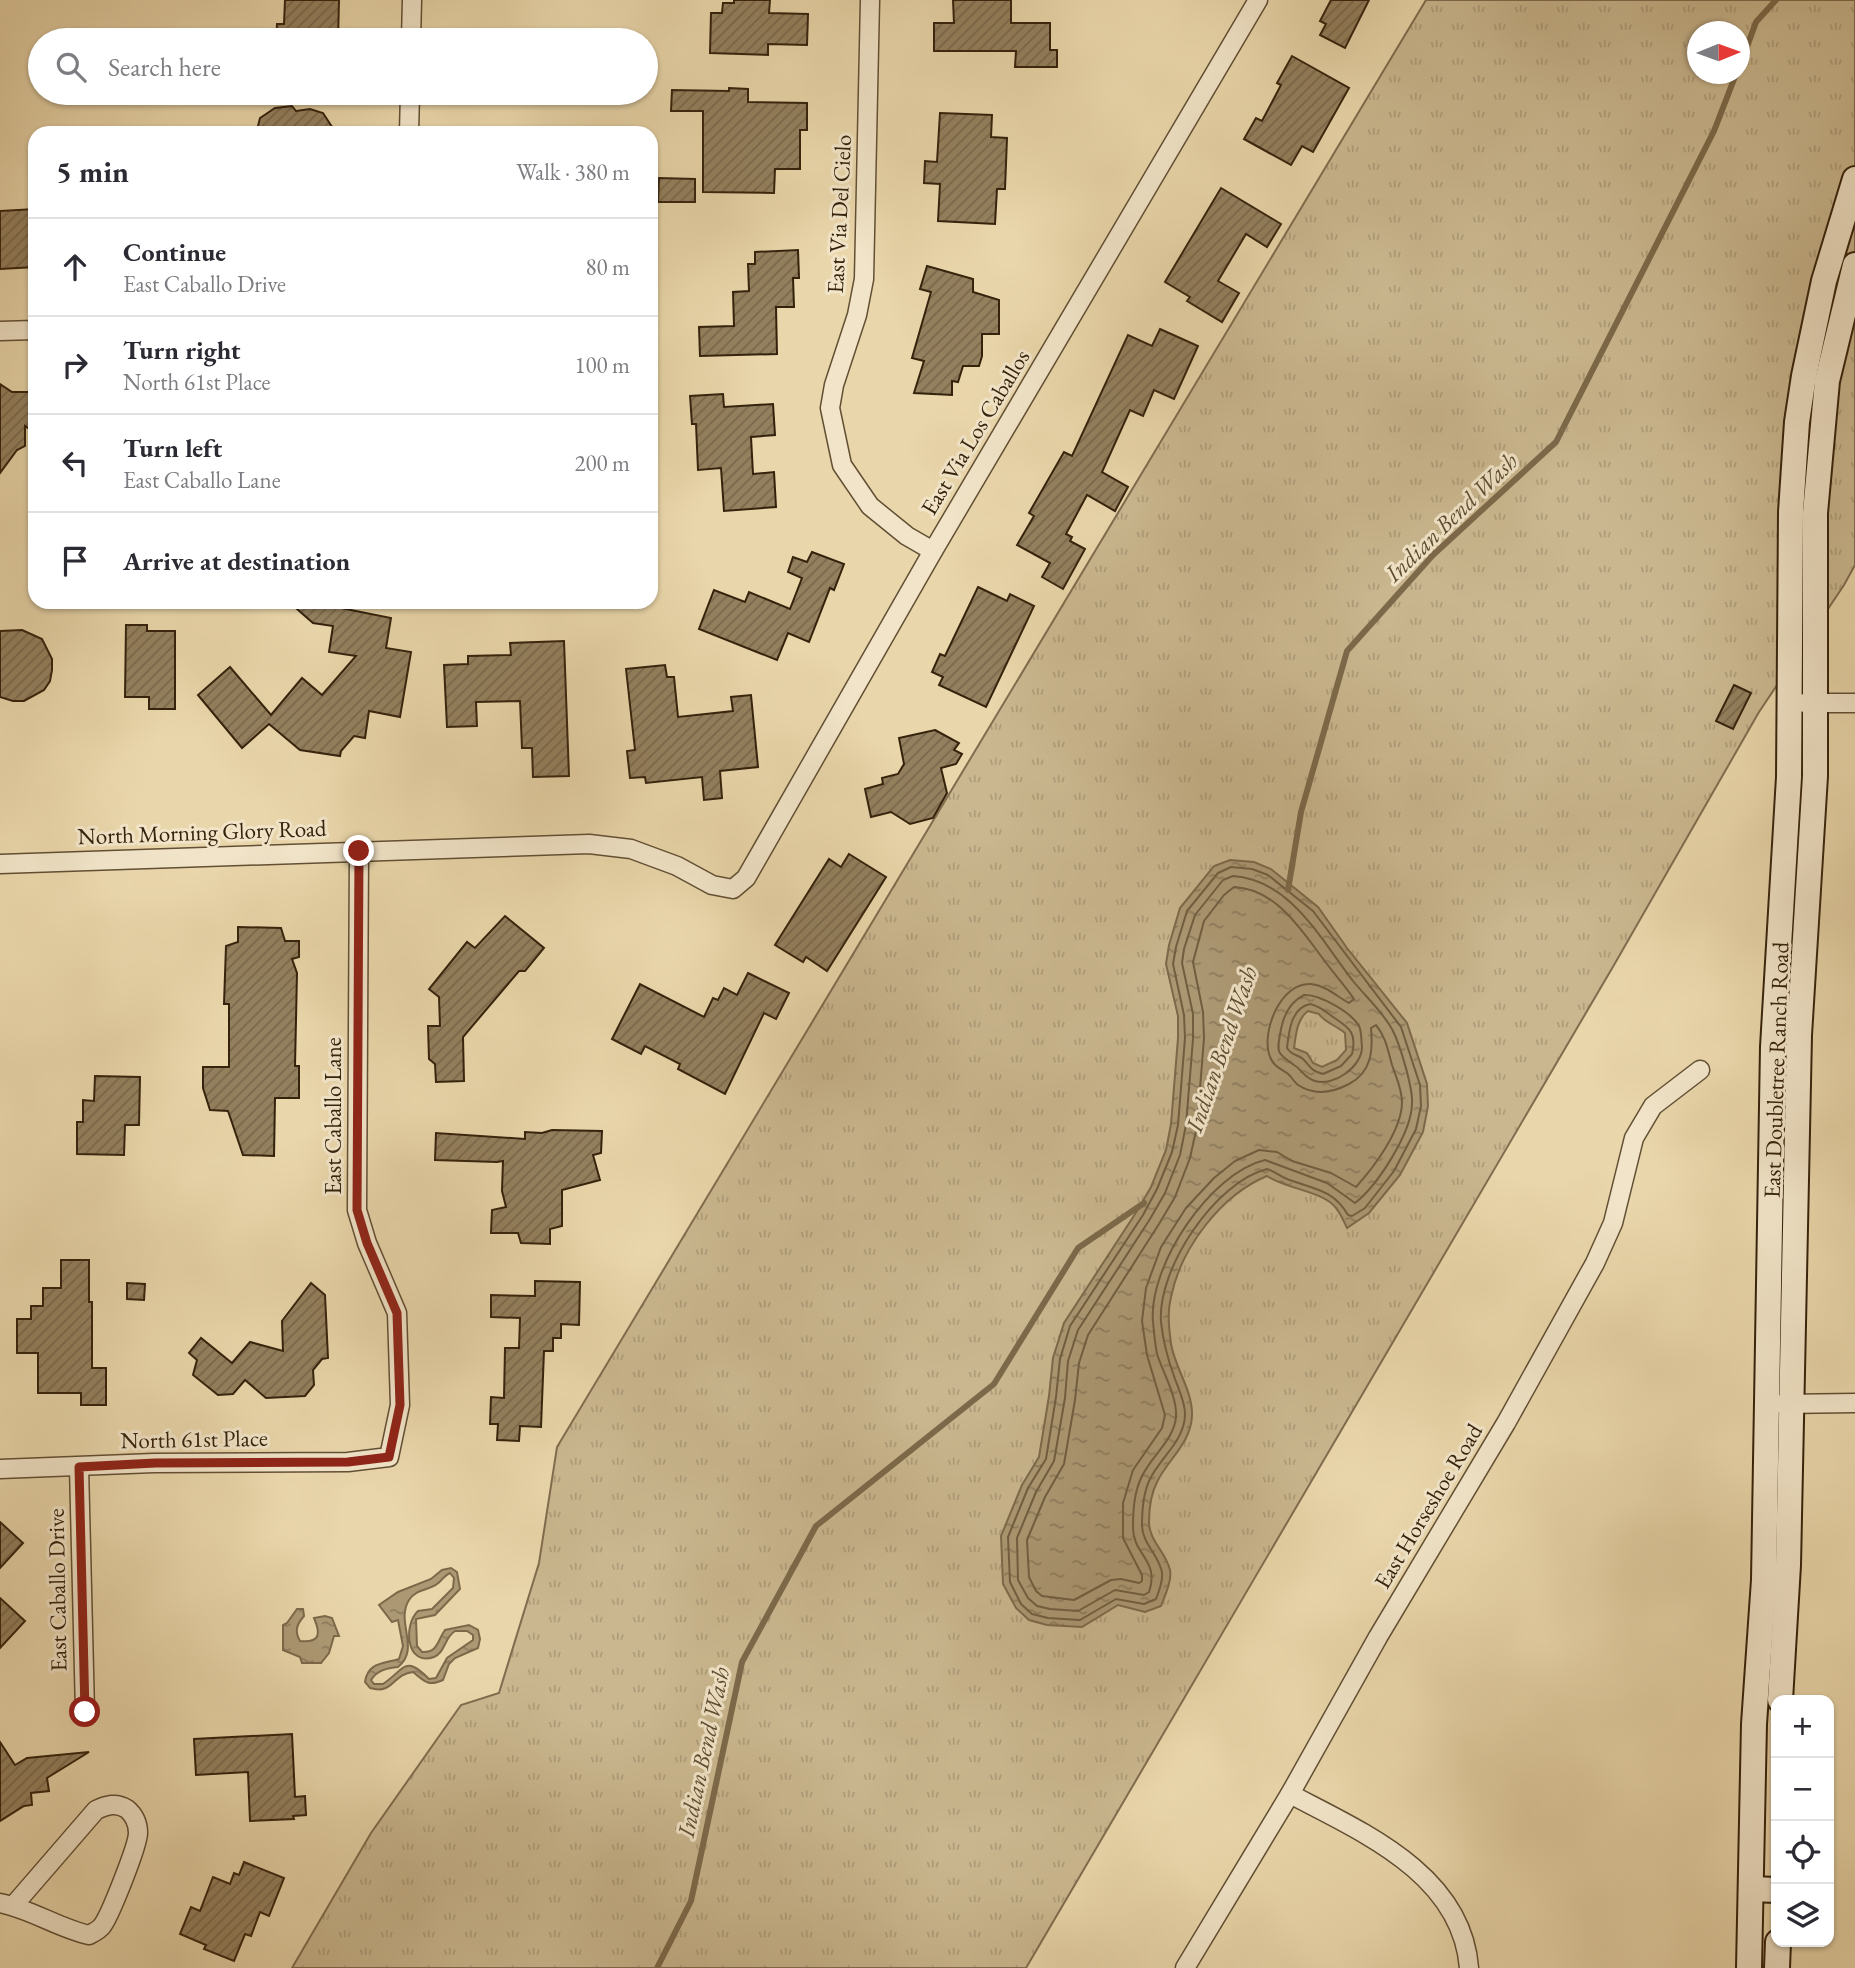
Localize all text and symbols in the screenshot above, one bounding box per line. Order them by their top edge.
north arrow [1687,21,1750,84]
search box [28,28,658,105]
icon: search [52,48,90,86]
text: Search here [108,50,221,84]
street label: East Via Del Cielo [820,134,858,294]
text: 5 min [56,152,129,191]
text: Walk · 380 m [516,157,630,187]
text: Continue [123,235,226,269]
icon: ahead [56,248,94,286]
text: 80 m [585,252,630,282]
text: East Caballo Drive [123,269,286,299]
text: Turn right [123,333,241,367]
street label: East Via Los Caballos [914,344,1036,520]
icon: right [56,346,94,384]
text: 100 m [574,350,630,380]
text: North 61st Place [123,367,271,397]
text: Turn left [123,431,222,465]
icon: left [56,444,94,482]
water label: Indian Bend Wash [1377,445,1524,589]
text: 200 m [574,448,630,478]
text: East Caballo Lane [123,465,281,495]
icon: arrive [56,542,94,580]
text: Arrive at destination [123,544,350,578]
street label: North Morning Glory Road [77,813,327,851]
route end [343,835,374,866]
street label: East Doubletree Ranch Road [1757,941,1795,1199]
water label: Indian Bend Wash [1178,962,1264,1137]
street label: East Caballo Lane [318,1037,348,1195]
street label: East Horseshoe Road [1367,1418,1489,1594]
street label: North 61st Place [120,1423,268,1455]
street label: East Caballo Drive [41,1508,73,1672]
water label: Indian Bend Wash [670,1664,736,1841]
map controls [1771,1695,1834,1947]
button: + [1771,1695,1834,1758]
route start [69,1696,100,1727]
button: − [1771,1758,1834,1821]
button: locate [1771,1821,1834,1884]
button: layers [1771,1884,1834,1947]

